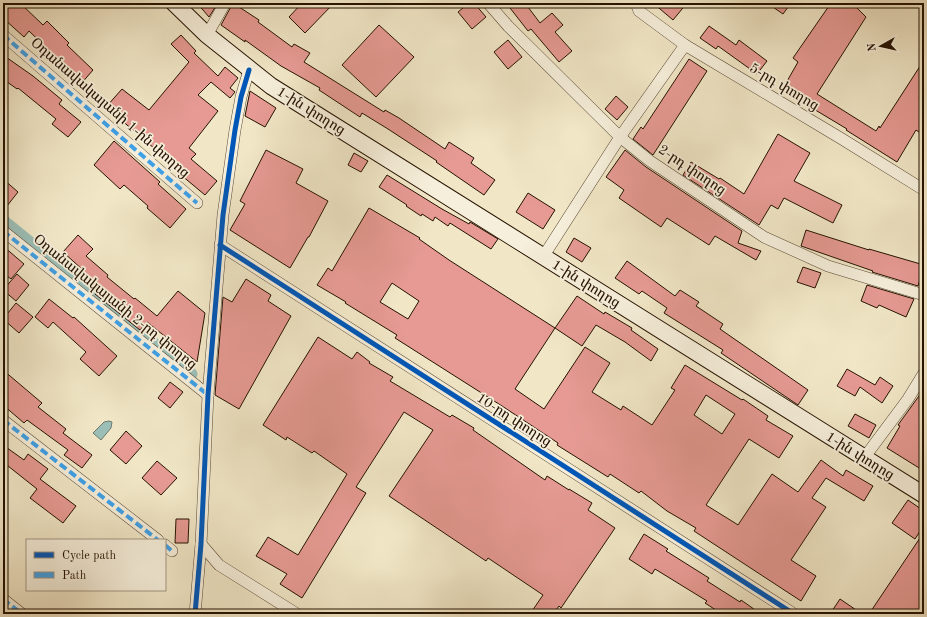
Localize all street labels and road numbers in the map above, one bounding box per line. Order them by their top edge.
street label: Օդանավակայանի 1-ին փողոց [27,35,192,181]
street label: 5-րդ փողոց [746,61,821,114]
street label: 1-ին փողոց [274,85,348,138]
street label: 2-րդ փողոց [655,142,728,198]
street label: Օդանավակայանի 2-րդ փողոց [30,232,199,373]
street label: 1-ին փողոց [549,258,623,311]
street label: 10-րդ փողոց [474,391,554,450]
street label: 1-ին փողոց [823,430,897,483]

